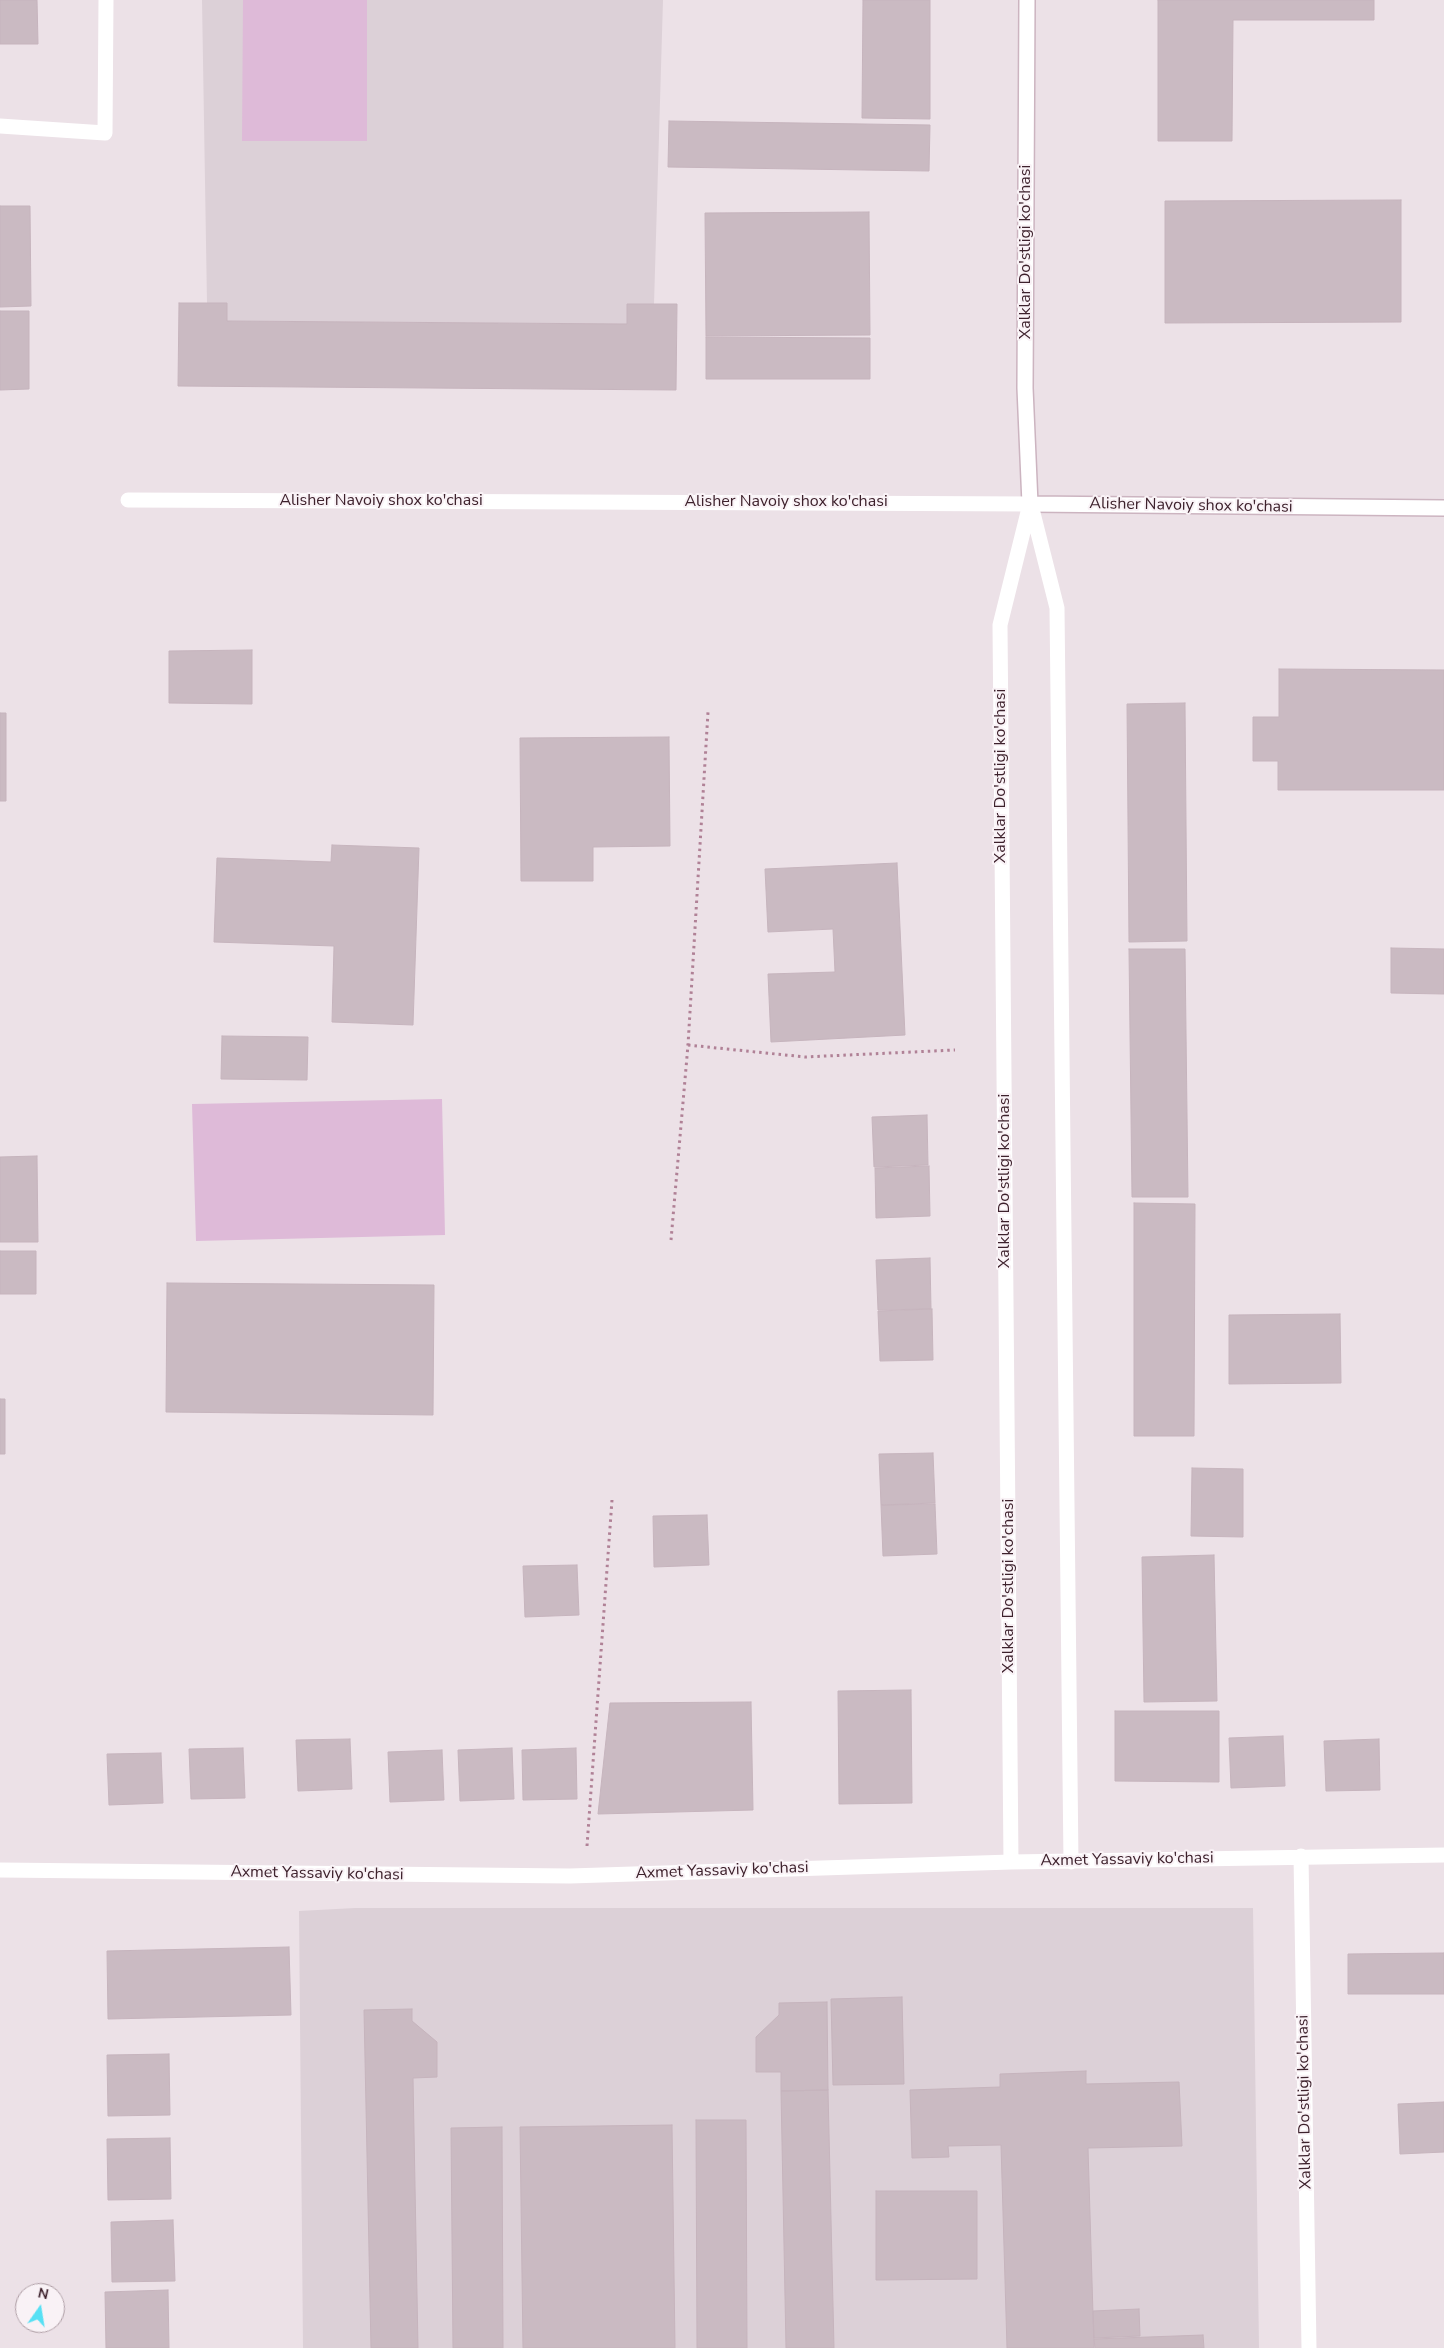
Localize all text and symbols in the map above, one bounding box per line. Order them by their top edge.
street label: Xalklar Do'stligi ko'chasi [1016,165,1036,339]
street label: Alisher Navoiy shox ko'chasi [279,491,483,511]
street label: Alisher Navoiy shox ko'chasi [684,492,888,512]
street label: Alisher Navoiy shox ko'chasi [1089,495,1293,517]
street label: Xalklar Do'stligi ko'chasi [991,689,1011,863]
street label: Xalklar Do'stligi ko'chasi [995,1094,1015,1268]
street label: Xalklar Do'stligi ko'chasi [999,1499,1019,1673]
street label: Axmet Yassaviy ko'chasi [1040,1849,1214,1871]
street label: Axmet Yassaviy ko'chasi [635,1858,809,1884]
street label: Axmet Yassaviy ko'chasi [230,1863,404,1885]
street label: Xalklar Do'stligi ko'chasi [1294,2015,1316,2189]
north arrow [15,2283,65,2333]
text: N [36,2283,50,2304]

